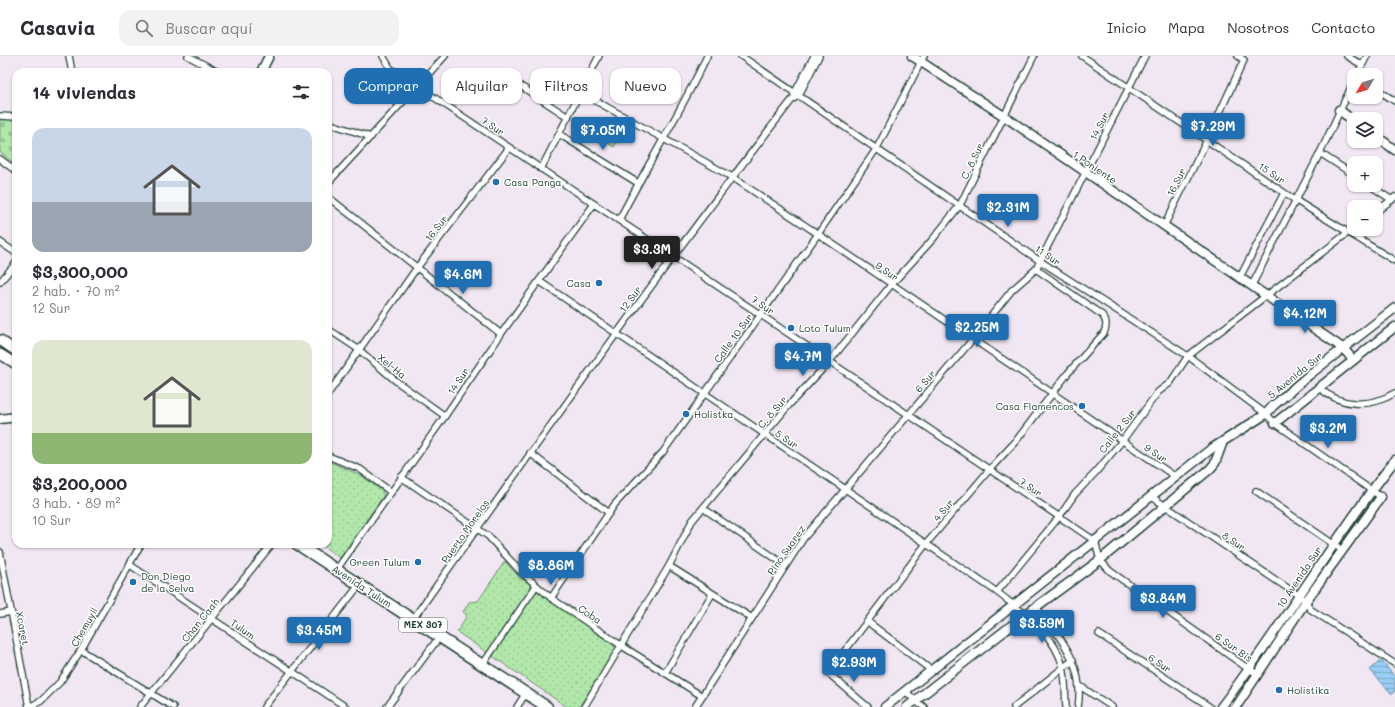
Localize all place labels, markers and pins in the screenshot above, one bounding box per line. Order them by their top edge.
pin: $7.29M [1180,113,1246,147]
pin: $7.05M [570,117,636,151]
place label: Casa Panga [504,175,562,189]
marker: Casa Panga [491,177,501,187]
pin: $2.31M [975,194,1041,228]
pin: $3.3M [624,236,680,270]
pin: $4.6M [435,261,491,295]
place label: Casa [567,276,591,290]
marker: Casa [594,278,604,288]
pin: $4.12M [1272,300,1338,334]
pin: $2.25M [944,314,1010,348]
place label: Loto Tulum [799,321,851,335]
marker: Loto Tulum [786,323,796,333]
pin: $4.7M [775,343,831,377]
place label: Casa Flamencos [996,399,1074,413]
marker: Casa Flamencos [1077,401,1087,411]
place label: Holistka [694,407,733,421]
marker: Holistka [681,409,691,419]
pin: $3.2M [1300,415,1356,449]
pin: $8.86M [518,552,584,586]
place label: Green Tulum [349,555,410,569]
marker: Green Tulum [413,557,423,567]
place label: Don Diego de la Selva [141,569,195,595]
marker: Don Diego de la Selva [128,577,138,587]
pin: $3.84M [1130,585,1196,619]
pin: $3.59M [1009,610,1075,644]
pin: $3.45M [286,617,352,651]
pin: $2.93M [821,649,887,683]
place label: Holistika [1287,683,1330,697]
marker: Holistika [1274,685,1284,695]

